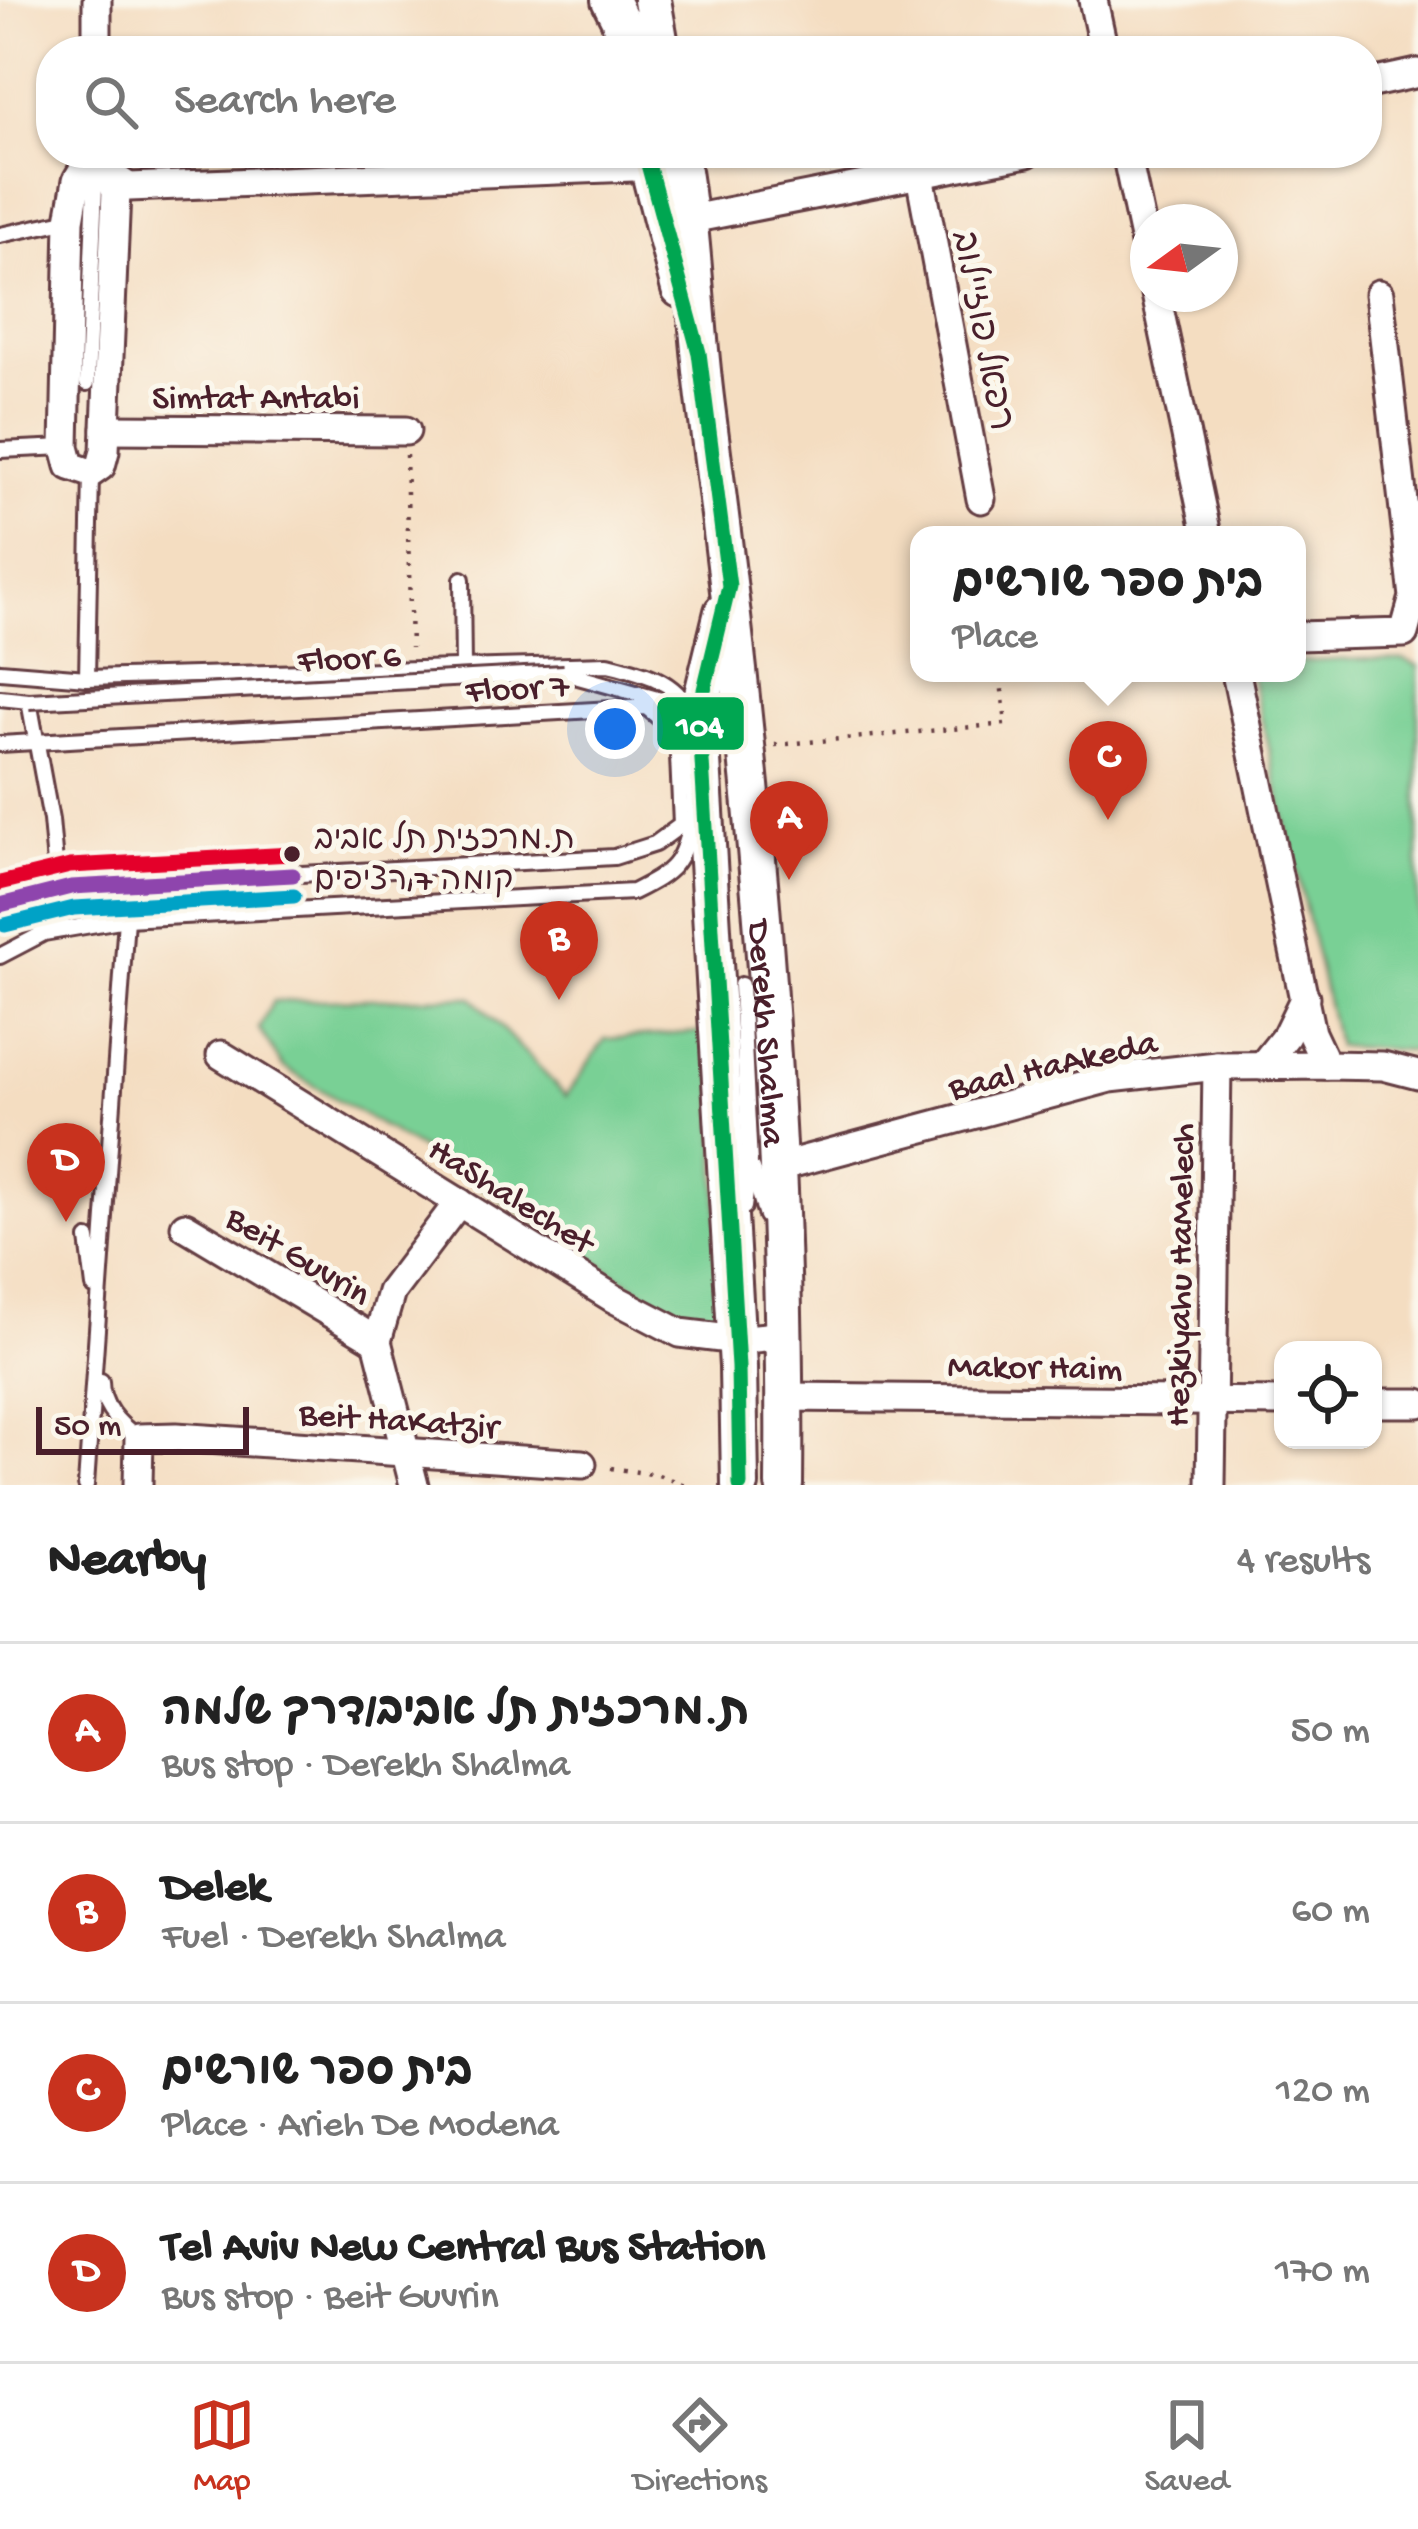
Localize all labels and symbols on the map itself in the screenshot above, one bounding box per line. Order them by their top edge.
north arrow [1130,204,1238,312]
street label: רפאל פוזיילוב [939,227,1023,435]
street label: Simtat Antabi [152,379,360,422]
street label: Floor 6 [296,637,403,686]
street label: Floor 7 [463,667,572,716]
line badge: 104 [655,695,746,752]
your location [585,699,645,759]
text: 104 [675,710,724,748]
pin: C [1069,721,1147,820]
pin: A [750,781,828,880]
place label: ת.מרכזית תל אביב קומה 7/רציפים [314,820,575,902]
marker: ת.מרכזית תל אביב קומה 7/רציפים [281,843,303,865]
pin: B [520,901,598,1000]
street label: Derekh Shalma [734,917,792,1149]
street label: Baal HaAkeda [944,1023,1163,1113]
pin: D [27,1123,105,1222]
street label: Hezkiyahu HaMelech [1159,1123,1208,1427]
street label: HaShalechet [418,1130,603,1268]
street label: Beit Guvrin [216,1198,377,1318]
street label: Makor Haim [947,1347,1123,1394]
street label: Beit HaKatzir [297,1395,503,1452]
scale bar [36,1401,249,1454]

